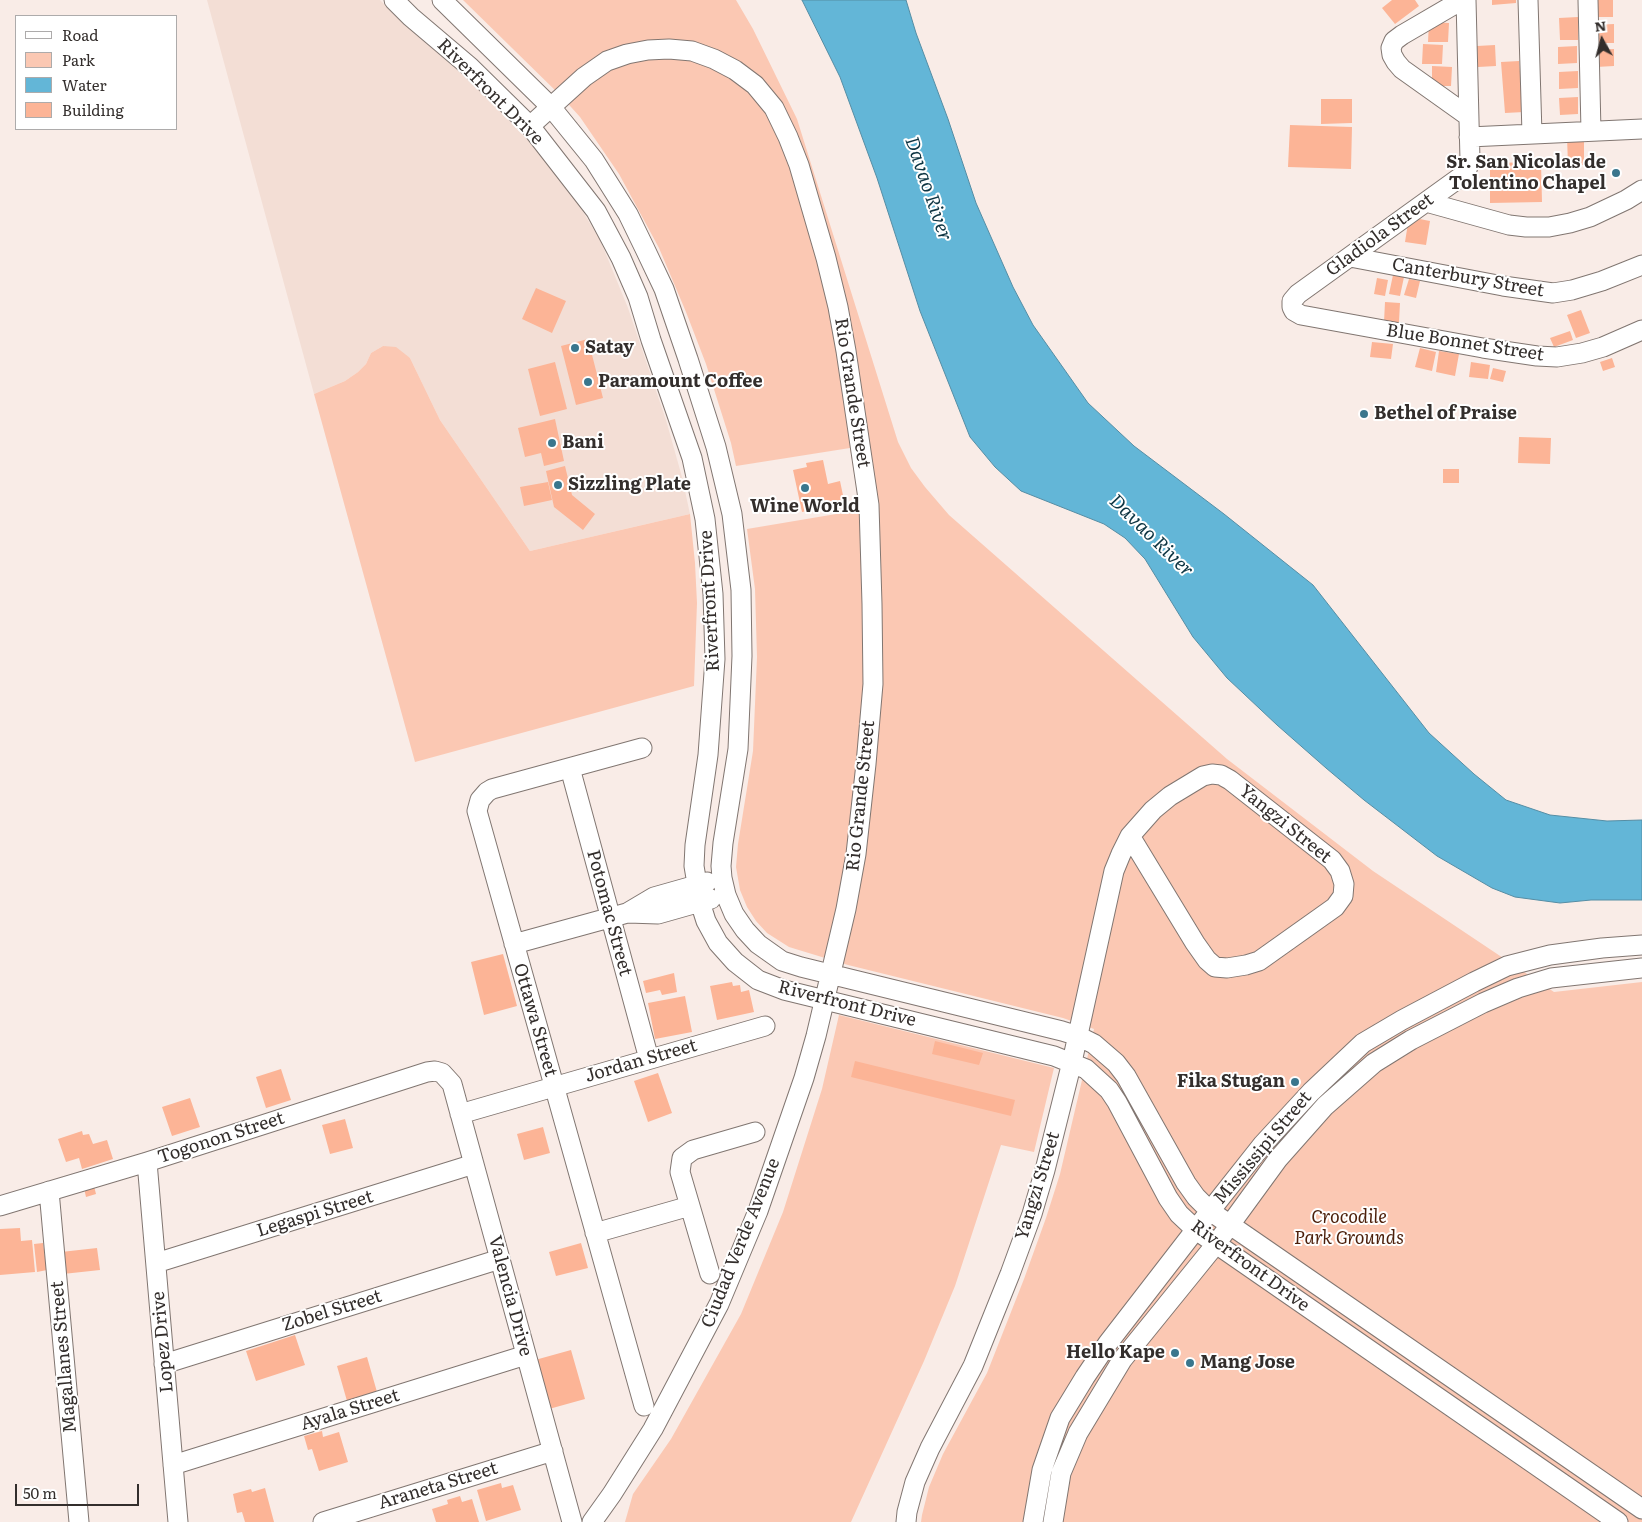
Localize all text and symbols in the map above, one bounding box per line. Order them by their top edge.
text: N [1593,14,1607,36]
legend [15,15,178,130]
north arrow [1577,15,1627,65]
text: Road [62,23,98,46]
street label: Riverfront Drive [432,34,548,150]
text: Park [62,48,95,71]
text: Water [62,73,107,96]
text: Building [62,98,124,121]
water label: Davao River [900,134,956,244]
place label: Sr. San Nicolas de Tolentino Chapel [1446,152,1606,194]
marker: Sr. San Nicolas de Tolentino Chapel [1610,167,1622,179]
street label: Gladiola Street [1322,189,1438,281]
street label: Canterbury Street [1390,254,1546,302]
street label: Rio Grande Street [829,316,875,470]
street label: Blue Bonnet Street [1385,320,1545,366]
place label: Satay [585,337,634,359]
marker: Satay [569,342,581,354]
place label: Paramount Coffee [598,371,763,393]
marker: Paramount Coffee [582,376,594,388]
place label: Bethel of Praise [1374,403,1517,425]
marker: Bethel of Praise [1358,408,1370,420]
place label: Bani [562,432,604,454]
marker: Bani [546,437,558,449]
place label: Sizzling Plate [568,474,691,496]
marker: Sizzling Plate [552,479,564,491]
marker: Wine World [799,482,811,494]
water label: Davao River [1104,490,1198,582]
place label: Wine World [750,496,860,518]
street label: Riverfront Drive [696,530,724,672]
street label: Rio Grande Street [842,719,880,873]
street label: Yangzi Street [1235,780,1335,868]
street label: Potomac Street [582,848,636,978]
street label: Ottawa Street [508,961,562,1079]
street label: Riverfront Drive [776,976,918,1032]
street label: Jordan Street [582,1035,700,1087]
place label: Fika Stugan [1177,1071,1285,1093]
marker: Fika Stugan [1289,1076,1301,1088]
street label: Mississipi Street [1210,1087,1316,1209]
street label: Togonon Street [155,1107,287,1169]
street label: Yangzi Street [1011,1129,1065,1243]
street label: Ciudad Verde Avenue [697,1155,785,1331]
street label: Legaspi Street [254,1186,376,1242]
park label: Crocodile Park Grounds [1294,1207,1404,1250]
street label: Riverfront Drive [1186,1216,1314,1316]
street label: Valencia Drive [484,1233,536,1359]
street label: Magallanes Street [47,1280,81,1434]
street label: Zobel Street [280,1286,384,1336]
street label: Lopez Drive [148,1290,178,1394]
place label: Hello Kape [1066,1342,1165,1364]
marker: Hello Kape [1169,1347,1181,1359]
place label: Mang Jose [1200,1352,1295,1374]
marker: Mang Jose [1184,1357,1196,1369]
street label: Ayala Street [298,1385,402,1435]
street label: Araneta Street [376,1458,500,1514]
scale bar [18,1474,141,1506]
text: 50 m [23,1481,57,1504]

